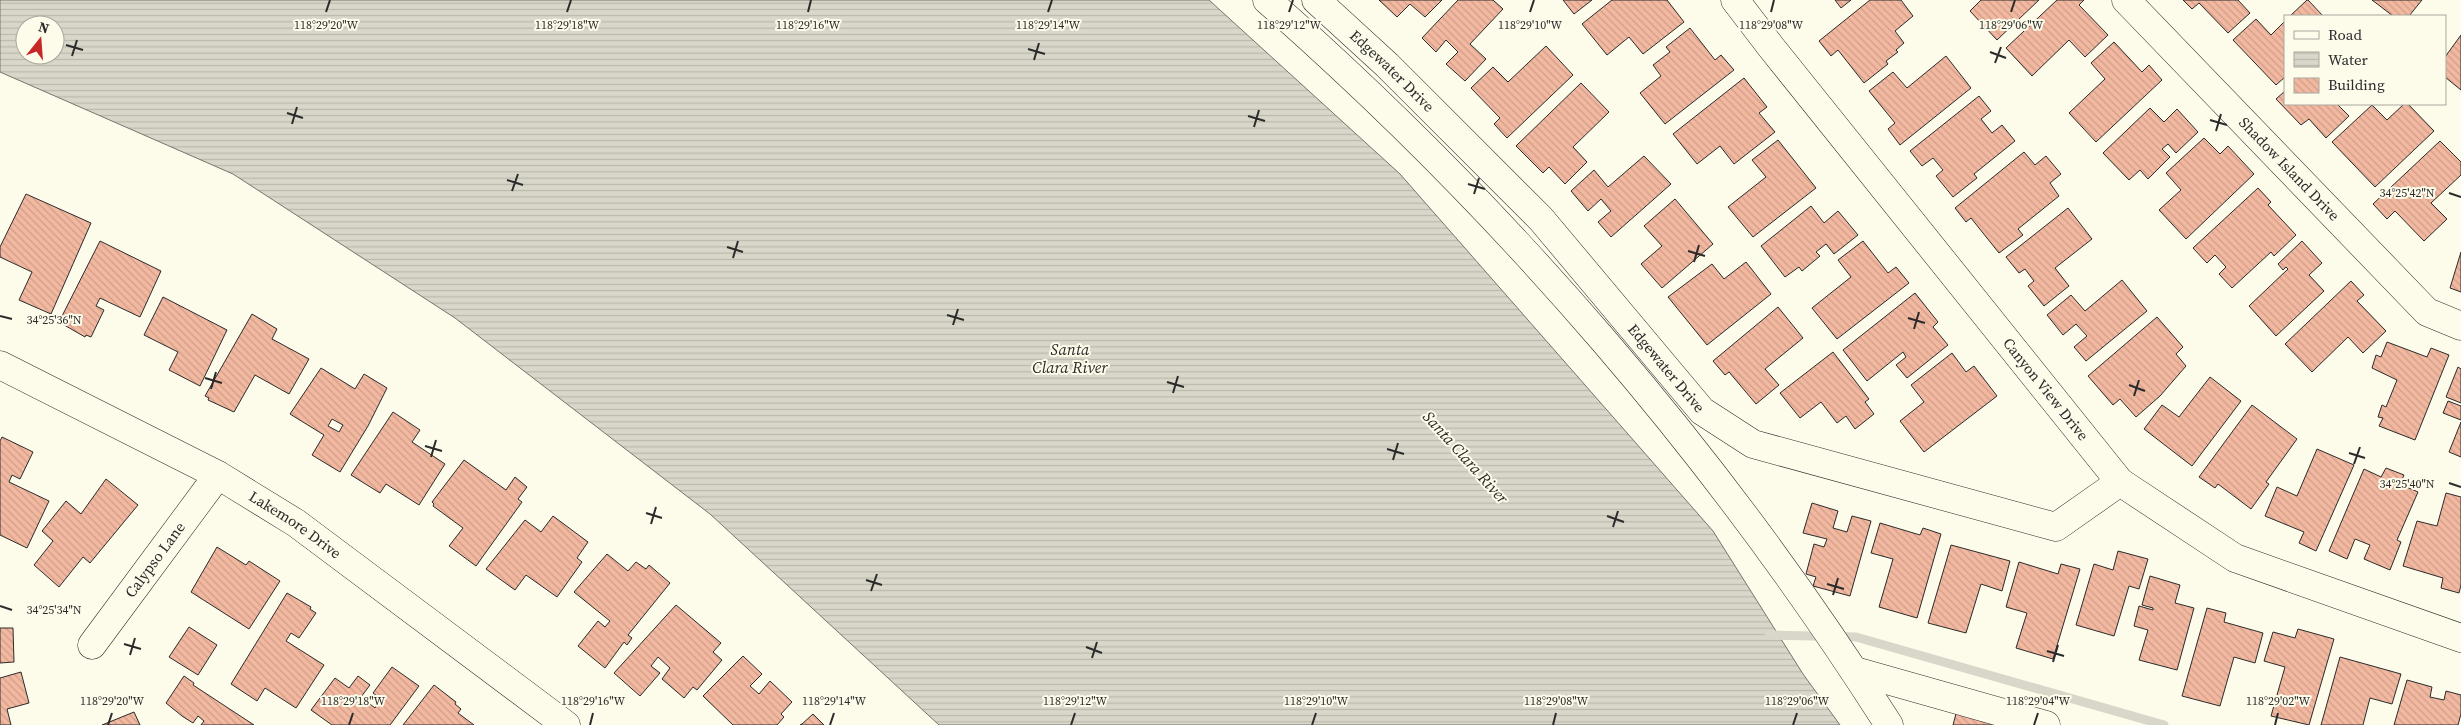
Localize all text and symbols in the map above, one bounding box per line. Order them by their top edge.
north arrow [15,15,65,65]
legend [2284,15,2446,105]
text: N [36,17,52,39]
text: 118°29'20"W [294,17,358,33]
text: 118°29'18"W [535,17,599,33]
text: 118°29'16"W [776,17,840,33]
text: 118°29'14"W [1016,17,1080,33]
text: 118°29'12"W [1257,17,1321,33]
text: 118°29'10"W [1498,17,1562,33]
text: 118°29'08"W [1739,17,1803,33]
text: 118°29'06"W [1979,17,2043,33]
text: Road [2328,24,2362,45]
street label: Edgewater Drive [1345,25,1439,117]
text: Water [2328,49,2369,70]
text: Building [2328,74,2385,95]
street label: Shadow Island Drive [2234,112,2345,226]
text: 34°25'42"N [2379,185,2435,201]
text: 34°25'36"N [26,312,82,328]
street label: Edgewater Drive [1623,319,1710,417]
street label: Canyon View Drive [1998,333,2094,445]
water label: Santa Clara River [1032,338,1108,378]
water label: Santa Clara River [1418,406,1514,509]
text: 34°25'40"N [2379,476,2435,492]
street label: Lakemore Drive [245,486,346,564]
street label: Calypso Lane [120,517,190,602]
text: 34°25'34"N [26,602,82,618]
text: 118°29'20"W [80,693,144,709]
text: 118°29'18"W [321,693,385,709]
text: 118°29'16"W [561,693,625,709]
text: 118°29'14"W [802,693,866,709]
text: 118°29'12"W [1043,693,1107,709]
text: 118°29'10"W [1284,693,1348,709]
text: 118°29'08"W [1524,693,1588,709]
text: 118°29'06"W [1765,693,1829,709]
text: 118°29'04"W [2006,693,2070,709]
text: 118°29'02"W [2246,693,2310,709]

